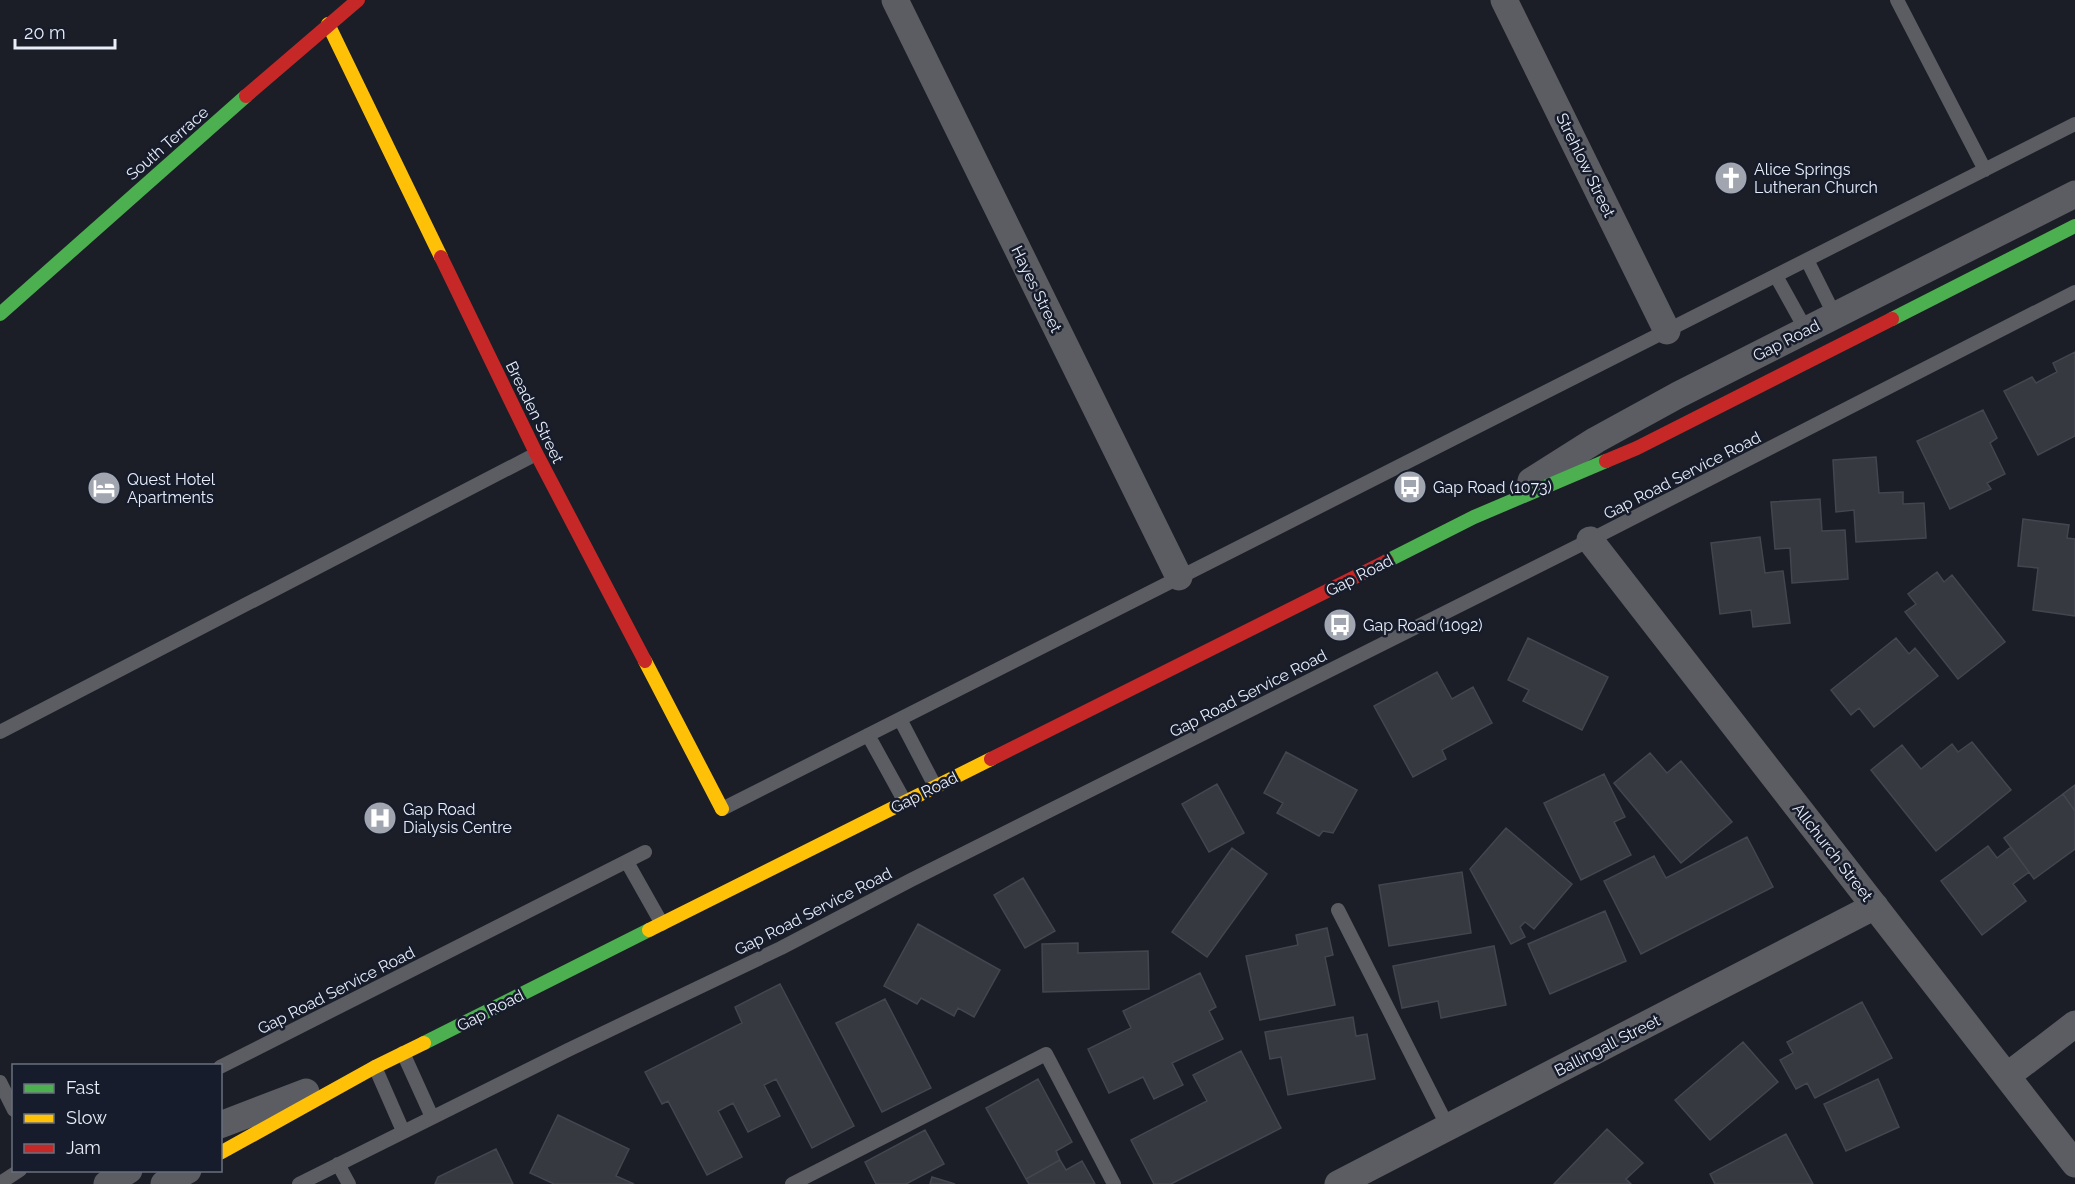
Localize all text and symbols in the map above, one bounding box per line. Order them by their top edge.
scale bar [15,12,116,50]
text: 20 m [24,22,66,43]
street label: South Terrace [122,103,212,184]
street label: Strehlow Street [1552,110,1619,221]
church icon: Alice Springs Lutheran Church [1713,160,1749,196]
place label: Alice Springs Lutheran Church [1754,160,1878,197]
street label: Hayes Street [1007,243,1066,336]
street label: Gap Road [1750,316,1823,365]
street label: Breaden Street [502,358,568,467]
street label: Gap Road Service Road [1600,427,1764,523]
bus stop icon: Gap Road (1073) [1392,469,1428,505]
hotel icon: Quest Hotel Apartments [86,470,122,506]
place label: Quest Hotel Apartments [127,470,216,507]
place label: Gap Road (1073) [1433,478,1552,497]
street label: Gap Road [1323,551,1396,600]
bus stop icon: Gap Road (1092) [1322,607,1358,643]
place label: Gap Road (1092) [1363,616,1483,635]
street label: Gap Road Service Road [1166,645,1330,741]
street label: Gap Road [888,768,961,817]
hospital icon: Gap Road Dialysis Centre [362,800,398,836]
place label: Gap Road Dialysis Centre [403,800,512,837]
street label: Allchurch Street [1788,800,1877,906]
street label: Gap Road Service Road [731,863,895,959]
street label: Gap Road Service Road [254,942,418,1038]
street label: Gap Road [454,986,527,1035]
street label: Ballingall Street [1551,1010,1664,1080]
legend [12,1064,222,1172]
text: Fast [66,1077,100,1098]
text: Slow [66,1107,107,1128]
text: Jam [66,1137,101,1158]

